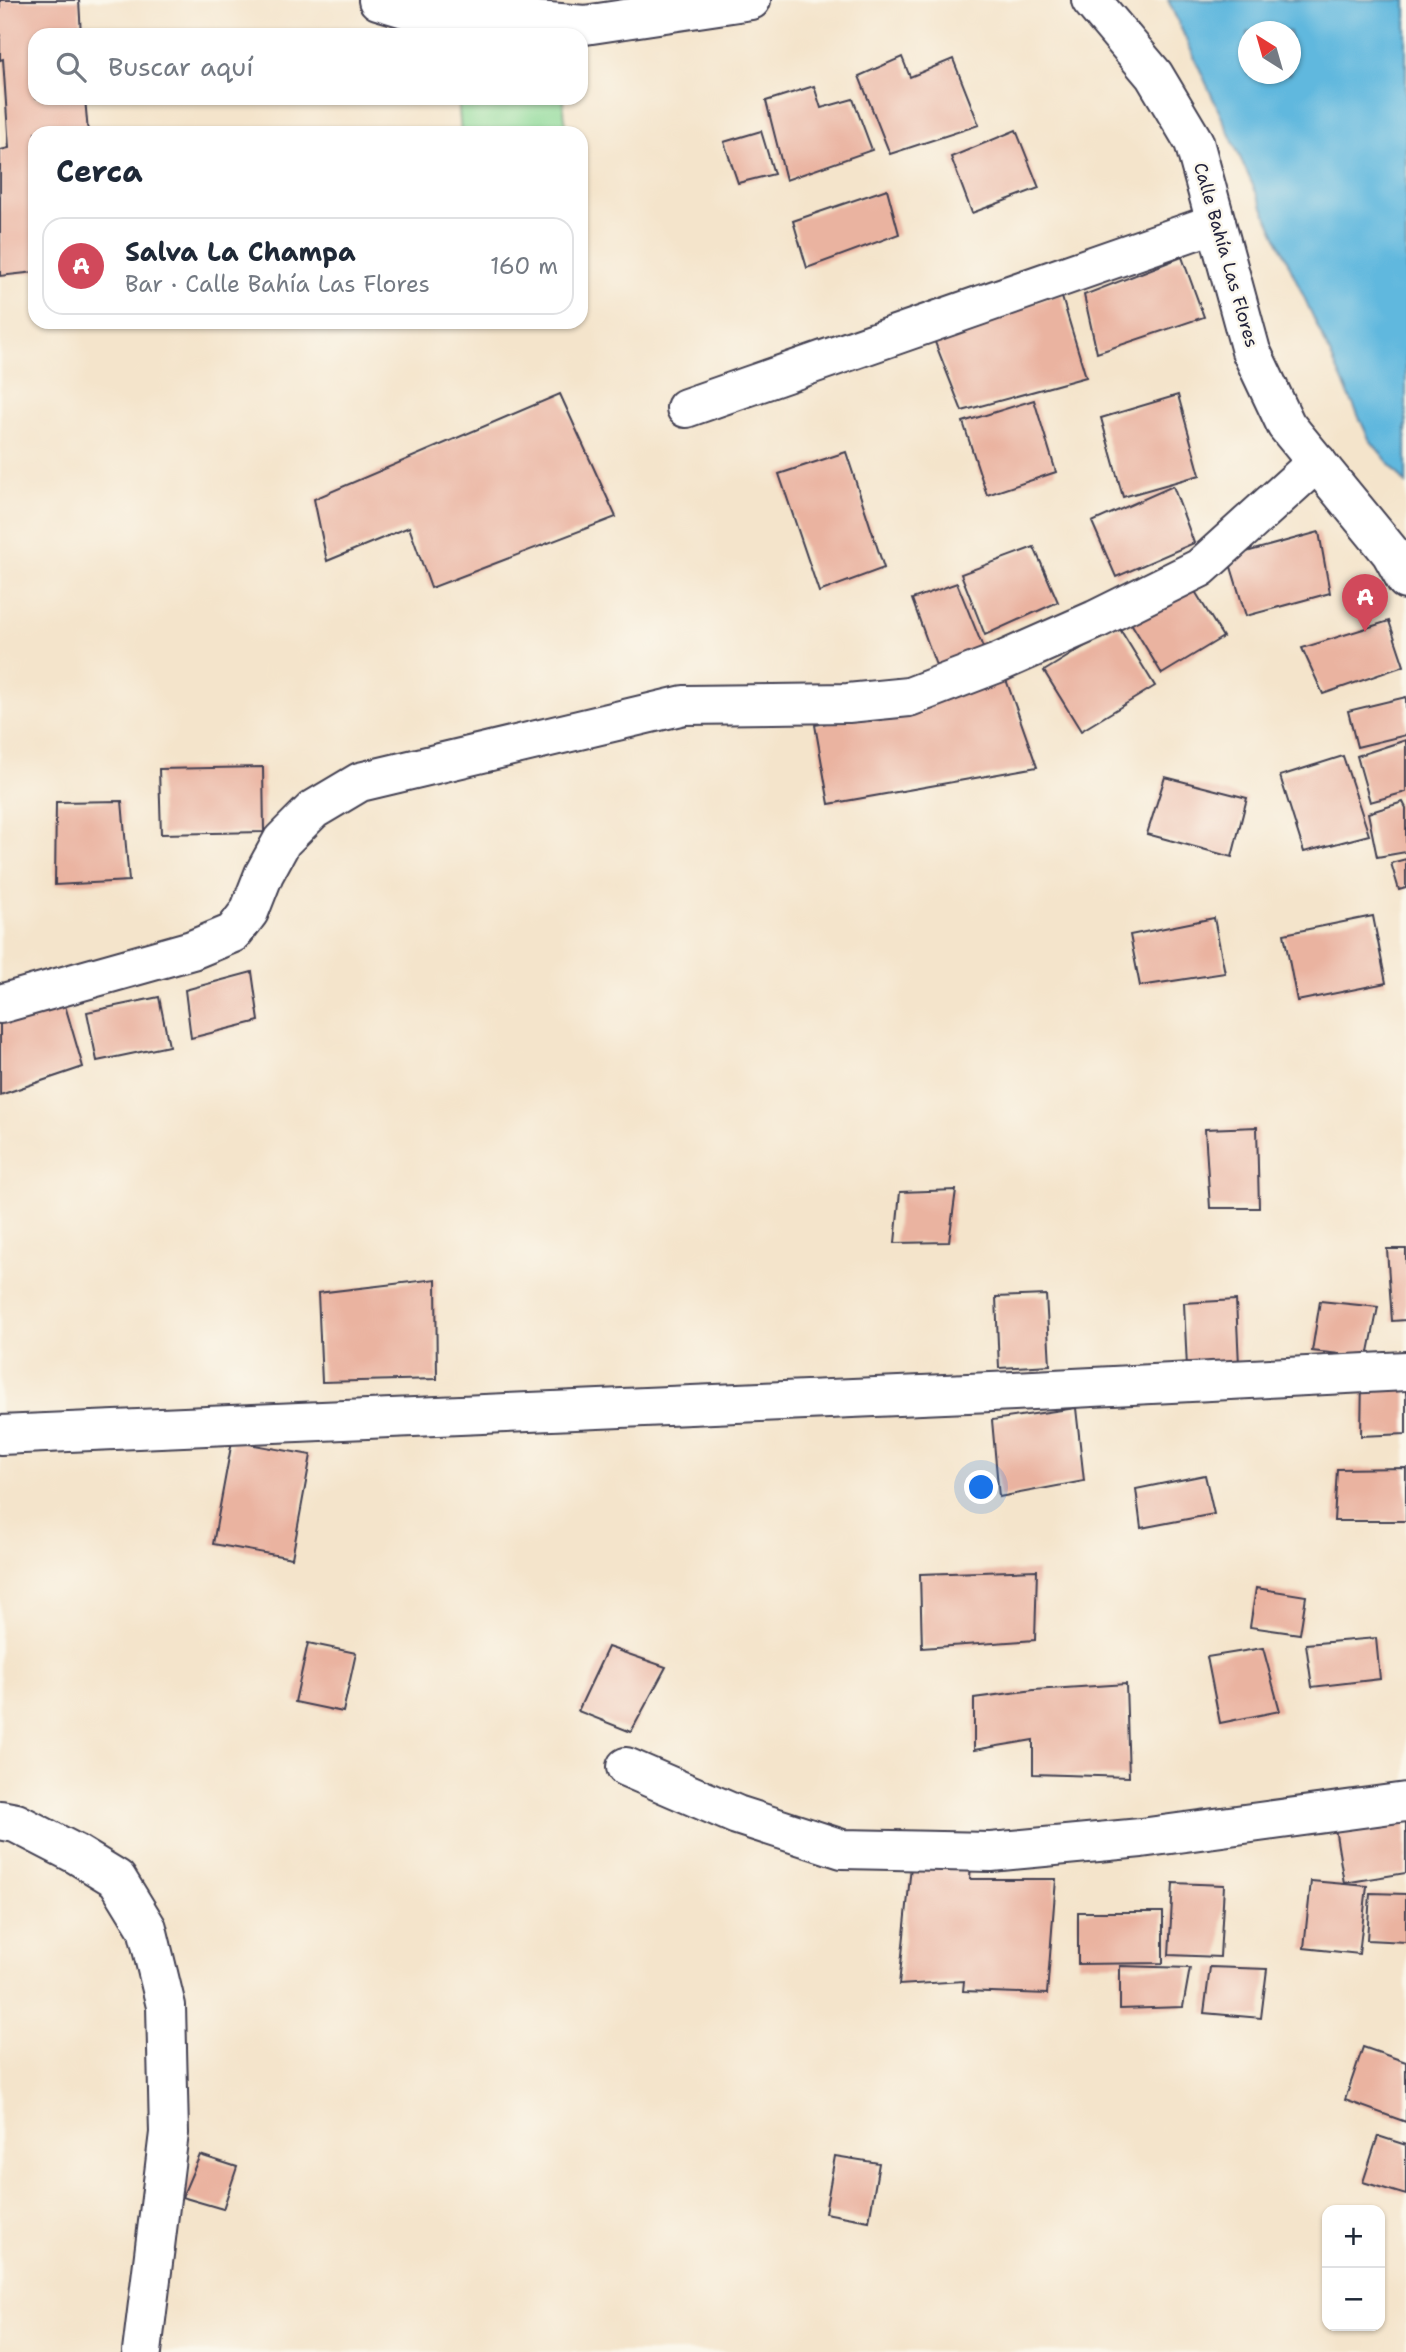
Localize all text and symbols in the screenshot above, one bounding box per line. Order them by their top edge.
north arrow [1238,21,1301,84]
search box [28,28,588,105]
icon: search [52,48,90,86]
text: Buscar aquí [108,49,254,84]
text: Cerca [56,151,143,192]
street label: Calle Bahía Las Flores [1188,160,1264,350]
text: Salva La Champa [125,234,356,269]
text: A [72,251,90,281]
text: 160 m [490,251,558,281]
text: Bar · Calle Bahía Las Flores [125,269,430,299]
pin: A [1342,574,1388,632]
your location [964,1470,998,1504]
map controls [1322,2205,1385,2331]
button: + [1322,2205,1385,2268]
button: − [1322,2268,1385,2331]

